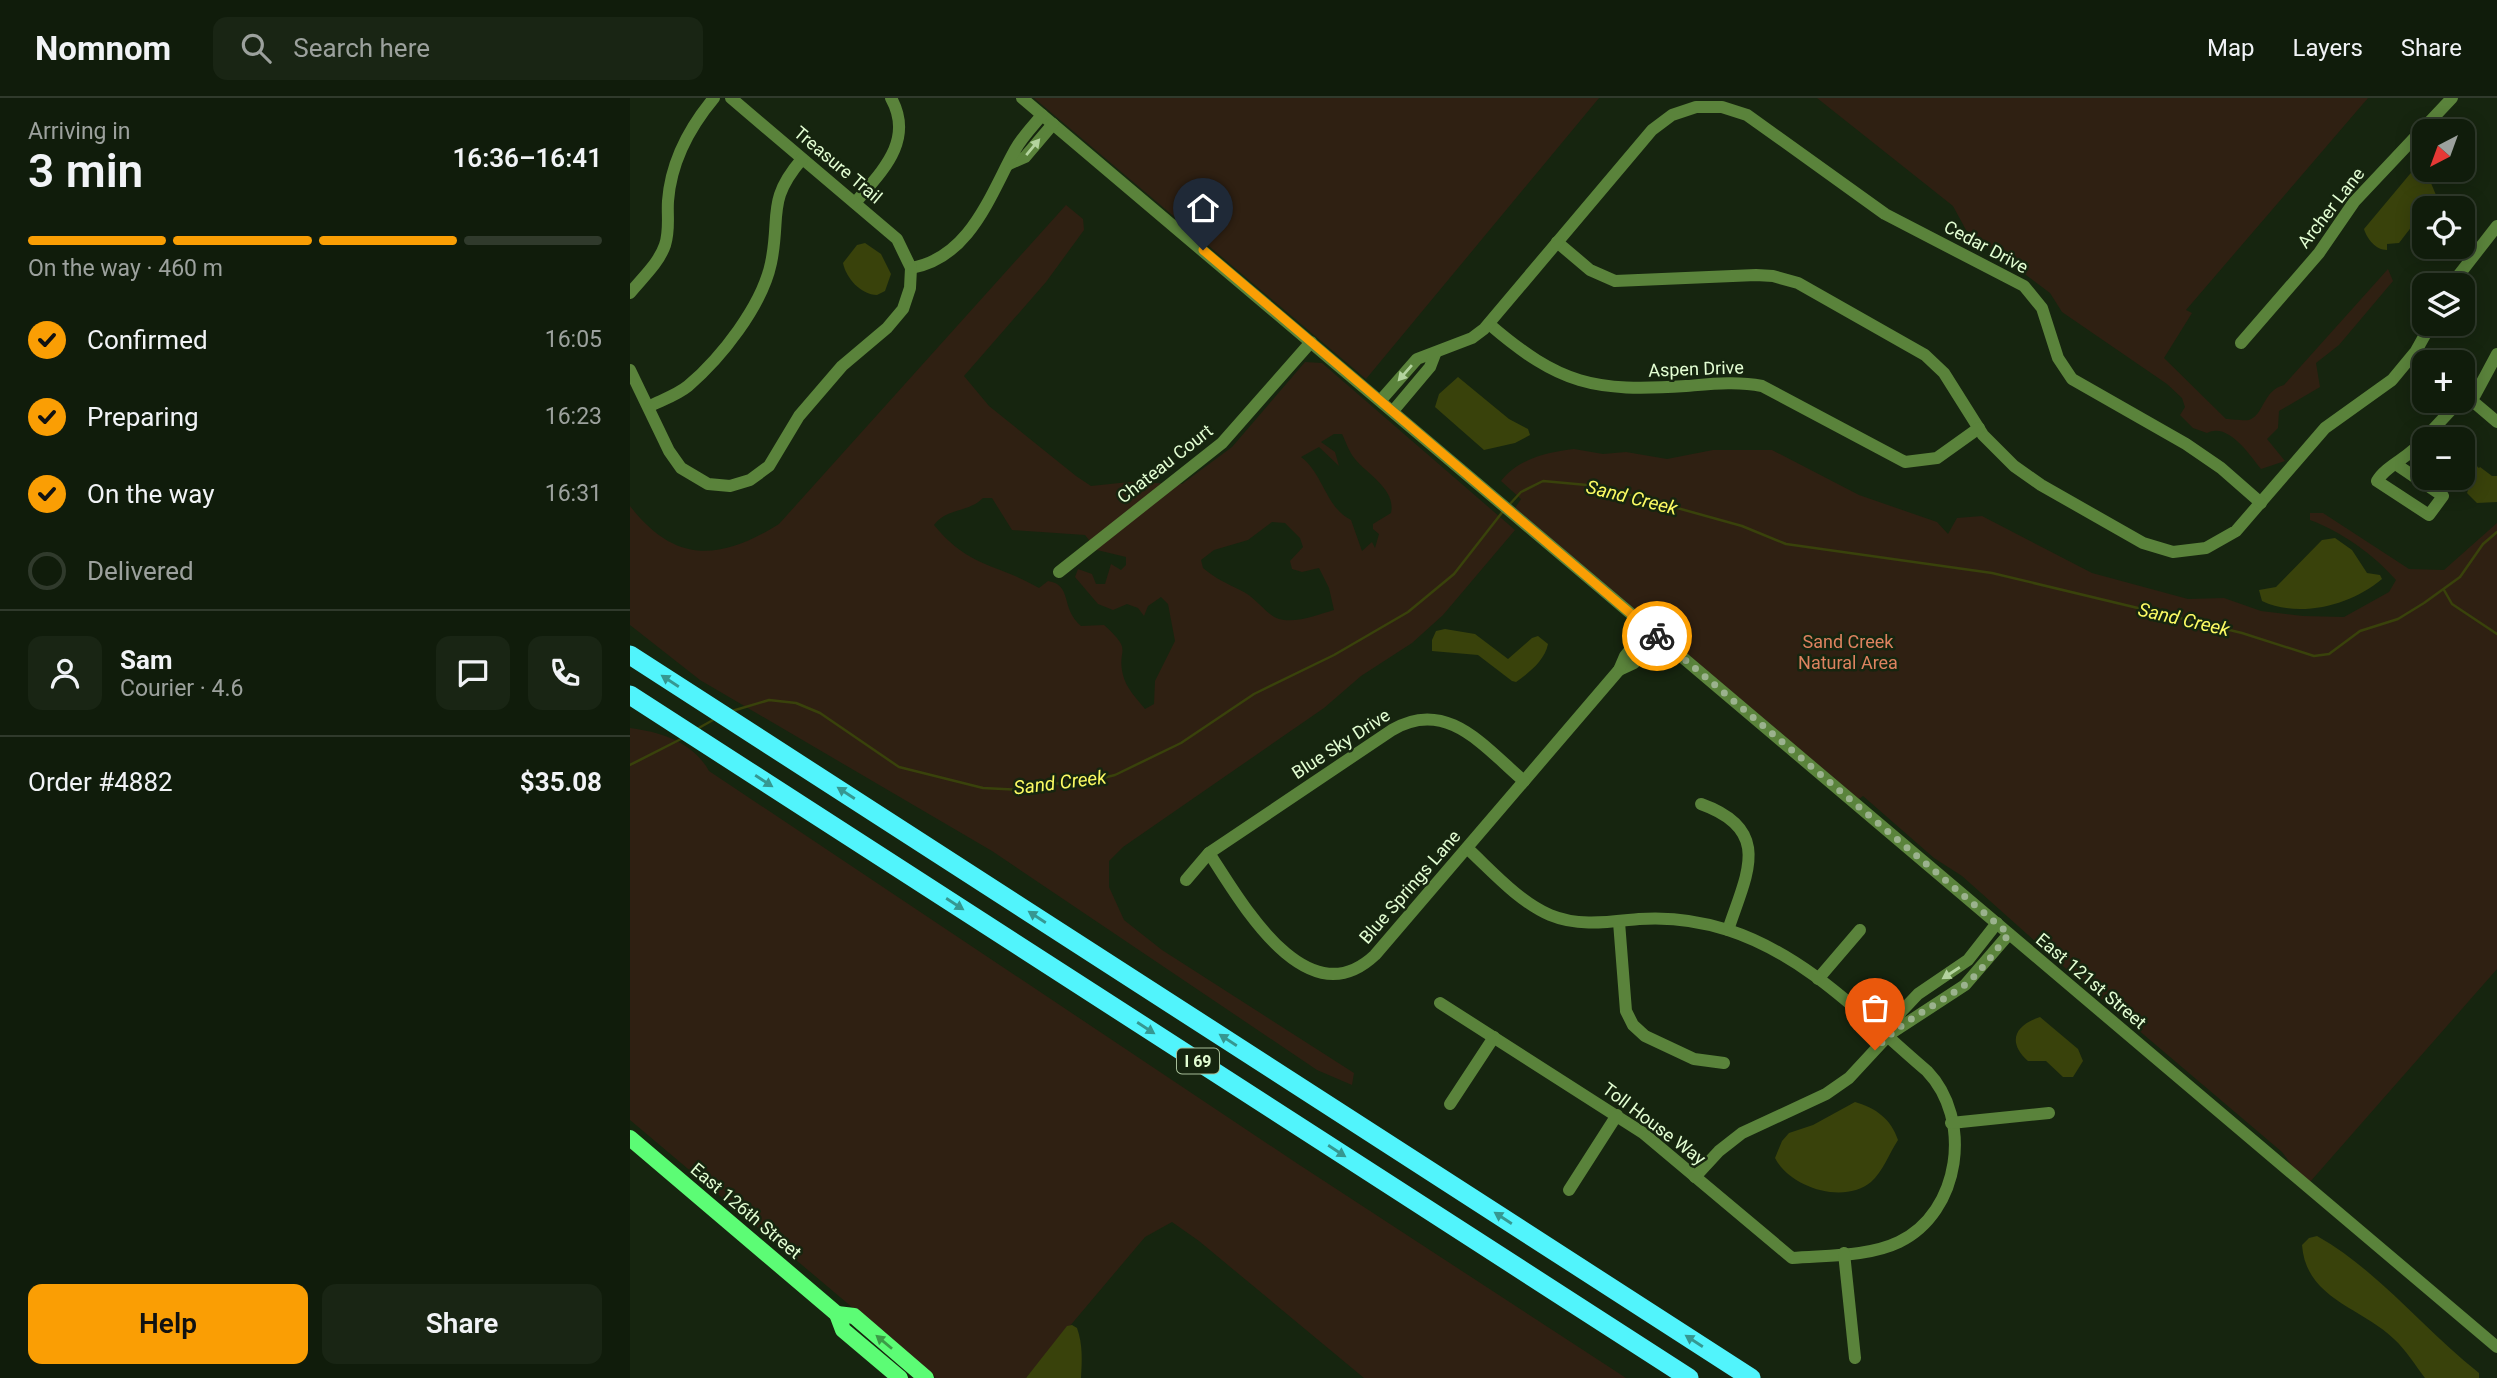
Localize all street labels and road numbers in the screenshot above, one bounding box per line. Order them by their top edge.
street label: Treasure Trail [790,122,887,208]
street label: Archer Lane [2293,163,2368,252]
street label: Cedar Drive [1941,216,2032,277]
street label: Aspen Drive [1648,356,1744,381]
street label: Chateau Court [1113,420,1217,507]
street label: Blue Sky Drive [1288,704,1394,783]
street label: Blue Springs Lane [1355,826,1465,948]
street label: East 121st Street [2032,928,2151,1033]
road number: I 69 [1177,1049,1219,1074]
street label: Toll House Way [1599,1078,1710,1169]
street label: East 126th Street [687,1158,806,1263]

